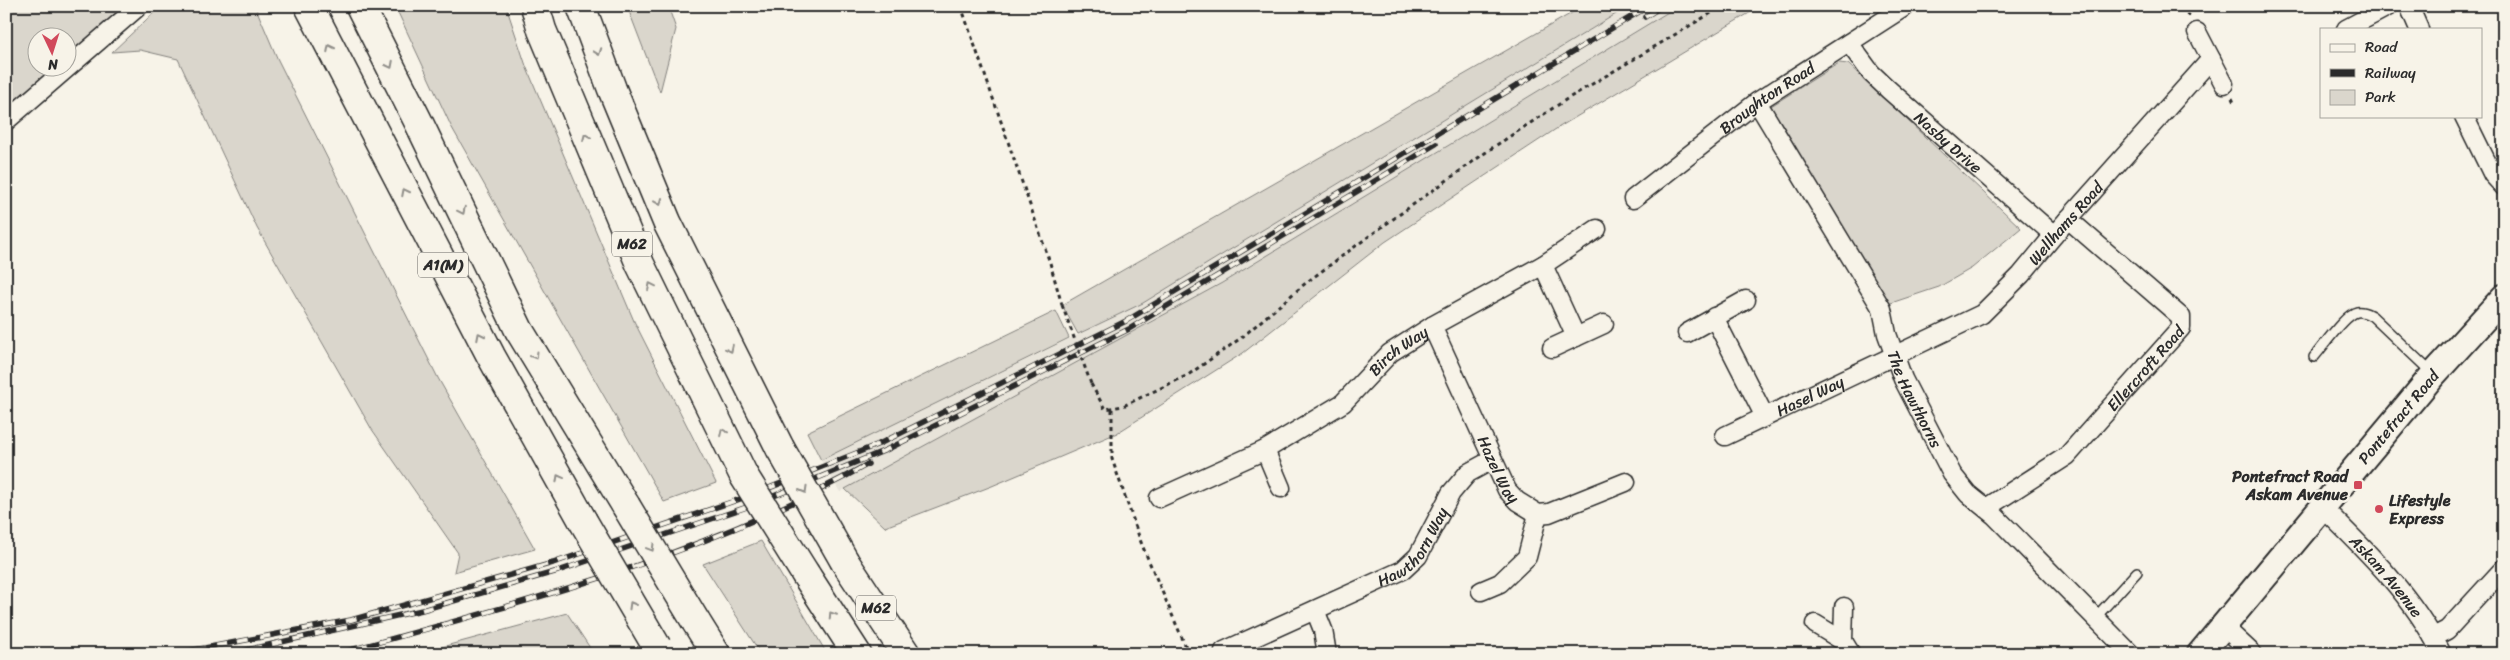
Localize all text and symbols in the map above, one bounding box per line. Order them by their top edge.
north arrow [28,28,78,78]
legend [2320,28,2482,118]
text: Road [2365,34,2398,60]
one-way arrow [326,44,336,53]
one-way arrow [592,47,602,56]
text: N [47,52,60,77]
street label: Broughton Road [1713,53,1822,142]
one-way arrow [384,60,394,69]
text: Railway [2365,60,2416,86]
text: Park [2365,84,2396,110]
street label: Nasby Drive [1907,104,1989,181]
one-way arrow [582,133,593,142]
street label: Wellhams Road [2021,173,2112,272]
one-way arrow [401,188,411,197]
one-way arrow [654,198,664,206]
one-way arrow [455,206,466,215]
road number: M62 [612,232,652,256]
road number: A1(M) [418,252,468,278]
one-way arrow [647,282,657,291]
street label: Birch Way [1361,317,1435,383]
street label: Ellercroft Road [2099,318,2193,418]
one-way arrow [476,333,486,342]
one-way arrow [724,343,734,352]
street label: The Hawthorns [1879,346,1950,454]
one-way arrow [528,350,538,359]
street label: Pontefract Road [2350,362,2448,471]
street label: Hasel Way [1771,367,1850,425]
one-way arrow [719,428,729,437]
street label: Hazel Way [1469,431,1527,511]
place label: Pontefract Road Askam Avenue [2232,462,2350,509]
one-way arrow [556,475,566,484]
marker: Pontefract Road Askam Avenue [2352,479,2364,491]
one-way arrow [798,485,808,494]
place label: Lifestyle Express [2389,486,2451,533]
street label: Hawthorn Way [1372,501,1457,595]
marker: Lifestyle Express [2373,503,2385,515]
street label: Askam Avenue [2341,527,2431,624]
one-way arrow [644,542,654,551]
road number: M62 [856,596,896,620]
one-way arrow [629,601,639,610]
one-way arrow [829,611,838,620]

